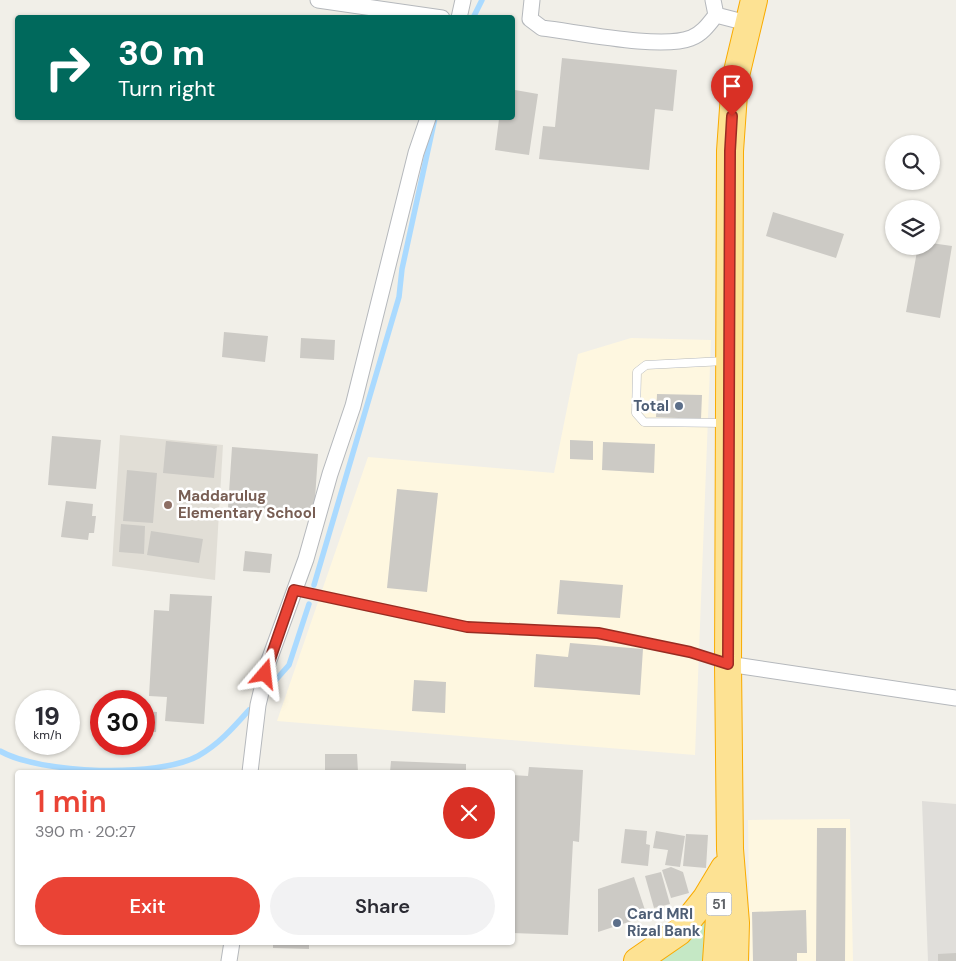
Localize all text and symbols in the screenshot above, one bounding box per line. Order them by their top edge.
text: 30 m [118,30,205,76]
icon: right [35,35,100,100]
pin [711,65,753,116]
icon: arrive [718,72,746,100]
text: Turn right [118,74,215,103]
map controls [885,135,940,255]
button: search [885,135,940,190]
button: layers [885,200,940,255]
place label: Total [633,396,669,416]
marker: Total [673,400,685,412]
place label: Maddarulug Elementary School [178,486,316,523]
marker: Maddarulug Elementary School [162,499,174,511]
position arrow [238,647,290,699]
speed limit sign: 30 [90,690,155,755]
text: 19 [35,700,60,733]
text: km/h [33,727,62,743]
text: 1 min [35,782,107,821]
button: close [443,787,495,839]
text: 390 m · 20:27 [35,821,136,842]
button: Exit [35,877,260,935]
button: Share [270,877,495,935]
road number: 51 [706,892,732,916]
place label: Card MRI Rizal Bank [627,904,701,941]
marker: Card MRI Rizal Bank [611,917,623,929]

